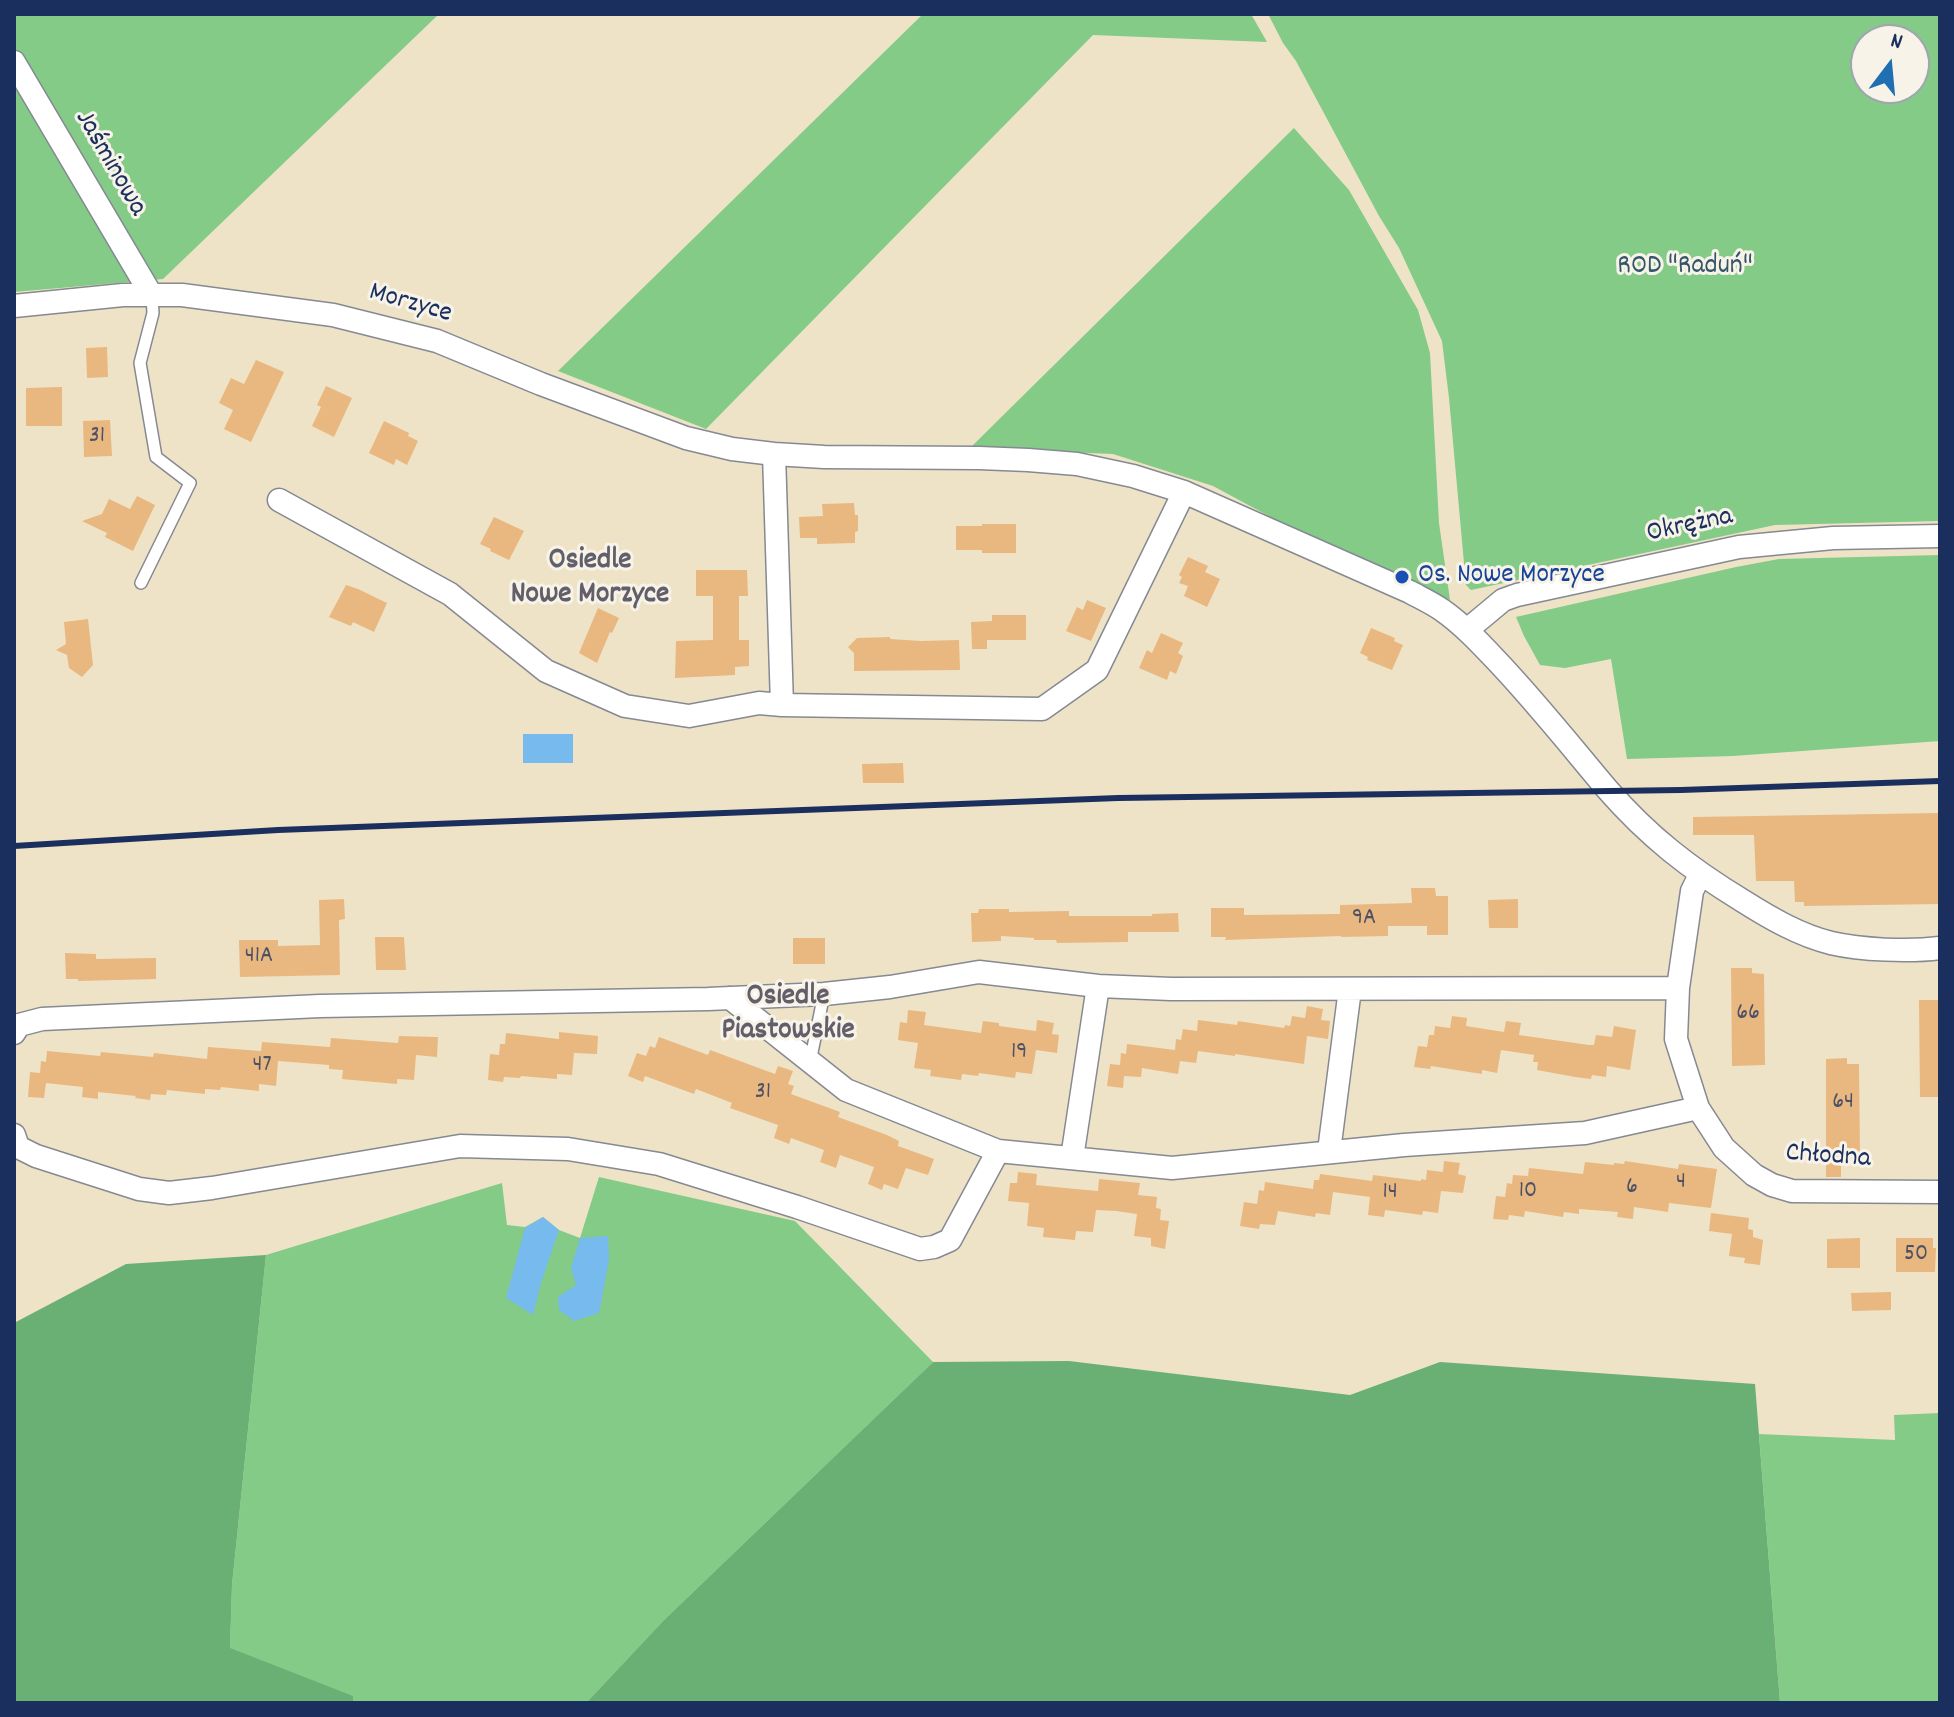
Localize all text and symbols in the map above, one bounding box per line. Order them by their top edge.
north arrow [1850,24,1930,104]
text: N [1887,26,1906,59]
street label: Jaśminowa [65,105,153,223]
park label: ROD "Raduń" [1617,251,1753,285]
street label: Morzyce [365,277,455,333]
house number: 31 [89,424,105,452]
street label: Okrężna [1644,502,1736,552]
district label: Osiedle Nowe Morzyce [511,545,669,616]
place label: Os. Nowe Morzyce [1418,560,1605,594]
marker: Os. Nowe Morzyce [1393,568,1411,586]
house number: 9A [1352,906,1376,934]
house number: 41A [245,944,273,972]
district label: Osiedle Piastowskie [721,981,855,1052]
house number: 66 [1736,1001,1760,1029]
house number: 19 [1011,1040,1027,1068]
house number: 47 [252,1053,272,1081]
house number: 31 [755,1080,771,1108]
house number: 64 [1832,1090,1854,1118]
street label: Chłodna [1784,1138,1872,1178]
house number: 4 [1676,1170,1686,1198]
house number: 6 [1626,1175,1638,1203]
house number: 10 [1519,1179,1537,1207]
house number: 14 [1382,1180,1398,1208]
house number: 50 [1904,1242,1928,1270]

